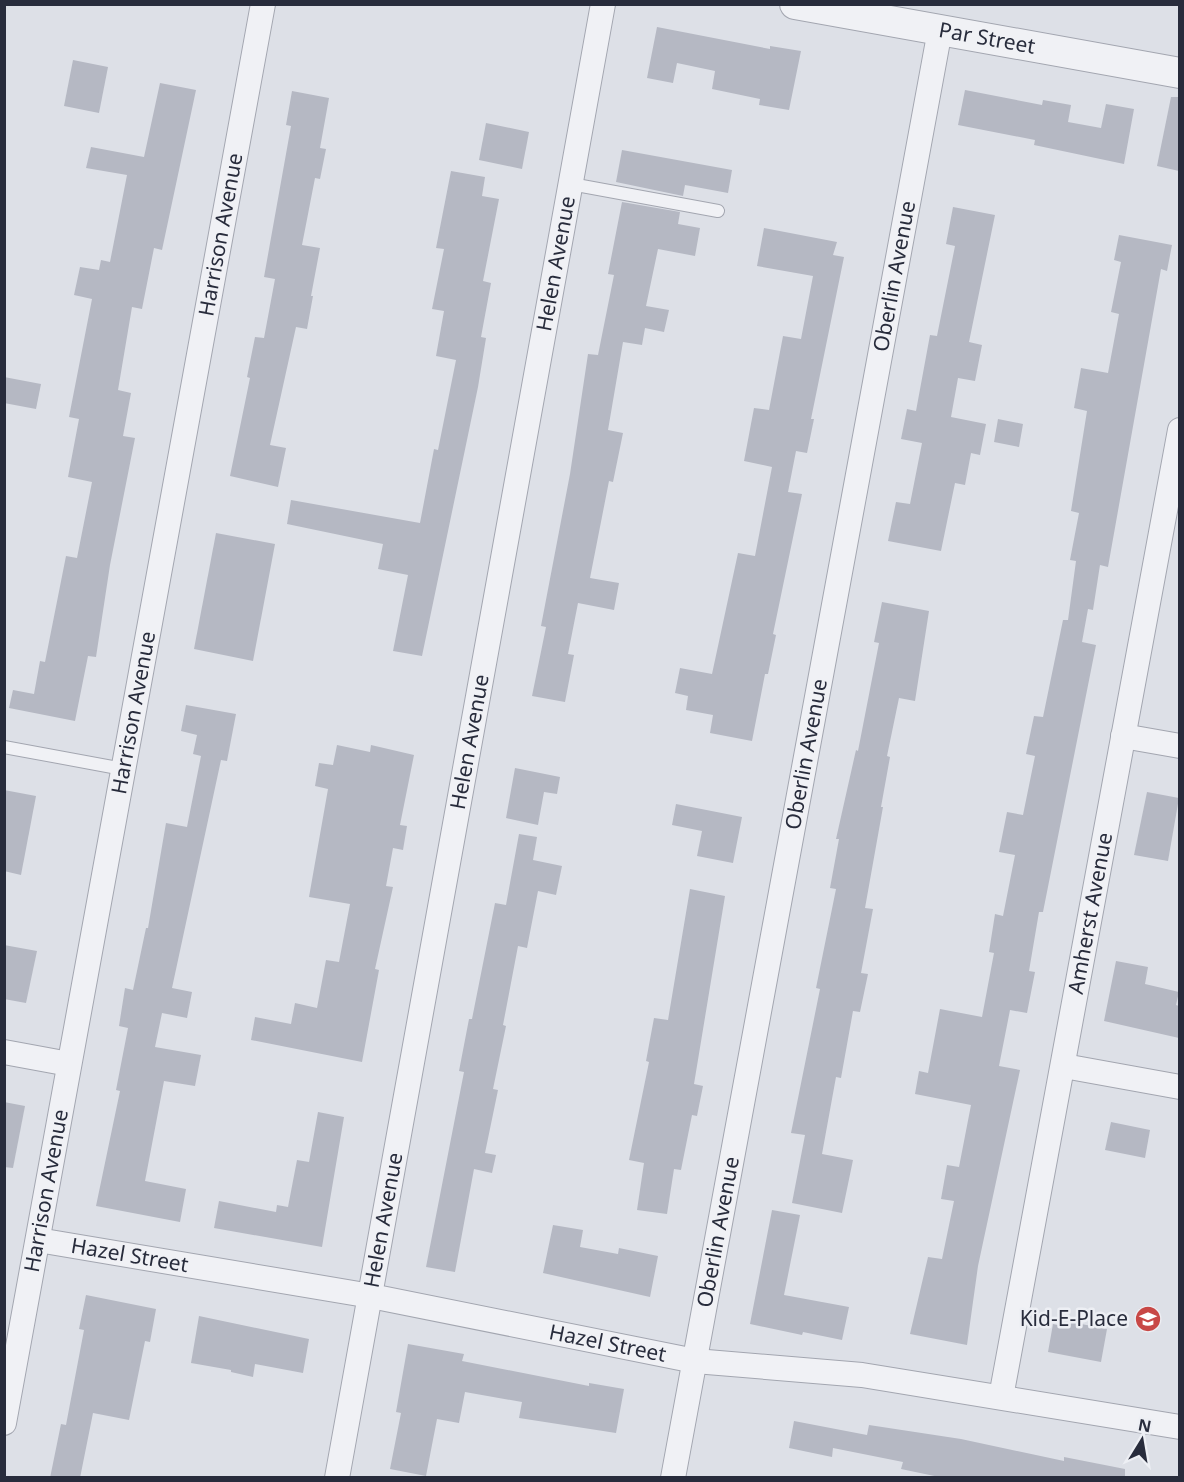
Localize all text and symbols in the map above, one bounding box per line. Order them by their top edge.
street label: Par Street [937,15,1038,60]
street label: Harrison Avenue [191,151,249,318]
street label: Helen Avenue [529,194,581,333]
street label: Oberlin Avenue [866,198,921,354]
street label: Harrison Avenue [104,629,161,796]
street label: Helen Avenue [443,672,495,812]
street label: Oberlin Avenue [778,676,833,832]
street label: Amherst Avenue [1061,830,1118,996]
street label: Harrison Avenue [17,1107,74,1274]
street label: Helen Avenue [357,1150,408,1290]
street label: Oberlin Avenue [690,1154,745,1310]
street label: Hazel Street [69,1231,191,1278]
place label: Kid-E-Place [1020,1304,1128,1332]
school or university icon: Kid-E-Place [1133,1304,1163,1334]
street label: Hazel Street [547,1317,669,1368]
north arrow [1112,1410,1172,1470]
text: N [1136,1413,1153,1437]

